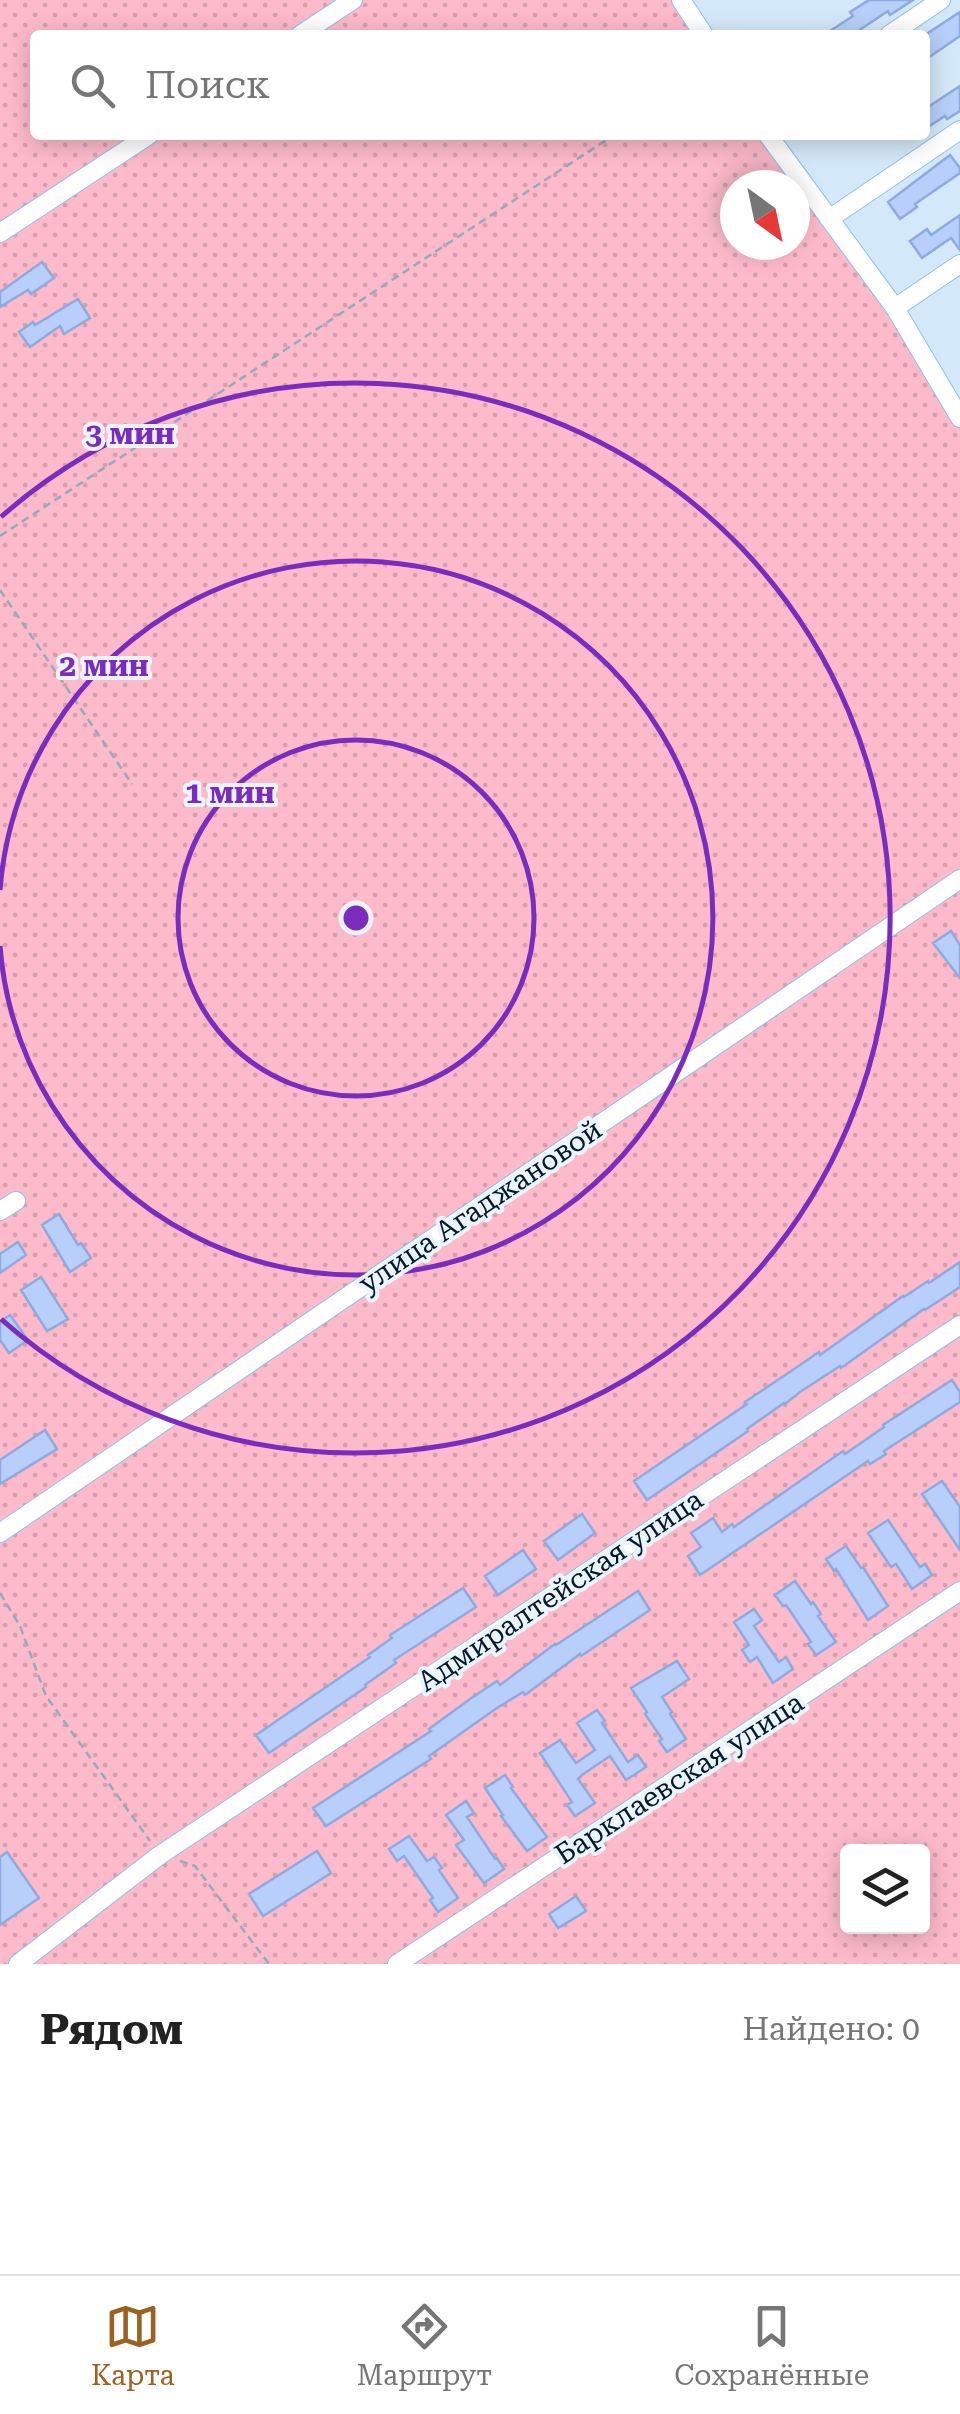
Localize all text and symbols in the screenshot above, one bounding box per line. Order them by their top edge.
search box [30,30,930,140]
icon: search [65,58,120,113]
text: Поиск [145,63,270,107]
north arrow [720,170,810,260]
text: 3 мин [85,416,175,451]
text: 2 мин [59,648,149,683]
text: 1 мин [185,775,275,810]
centre of rings [338,900,374,936]
street label: улица Агаджановой [353,1113,608,1300]
street label: Адмиралтейская улица [412,1483,709,1698]
street label: Барклаевская улица [549,1686,810,1871]
map controls [840,1844,930,1934]
button: layers [840,1844,930,1934]
text: Рядом [40,2005,183,2054]
text: Найдено: 0 [742,2010,920,2048]
tab: Карта [91,2299,175,2392]
tab: Маршрут [357,2299,492,2392]
tab: Сохранённые [674,2299,869,2392]

